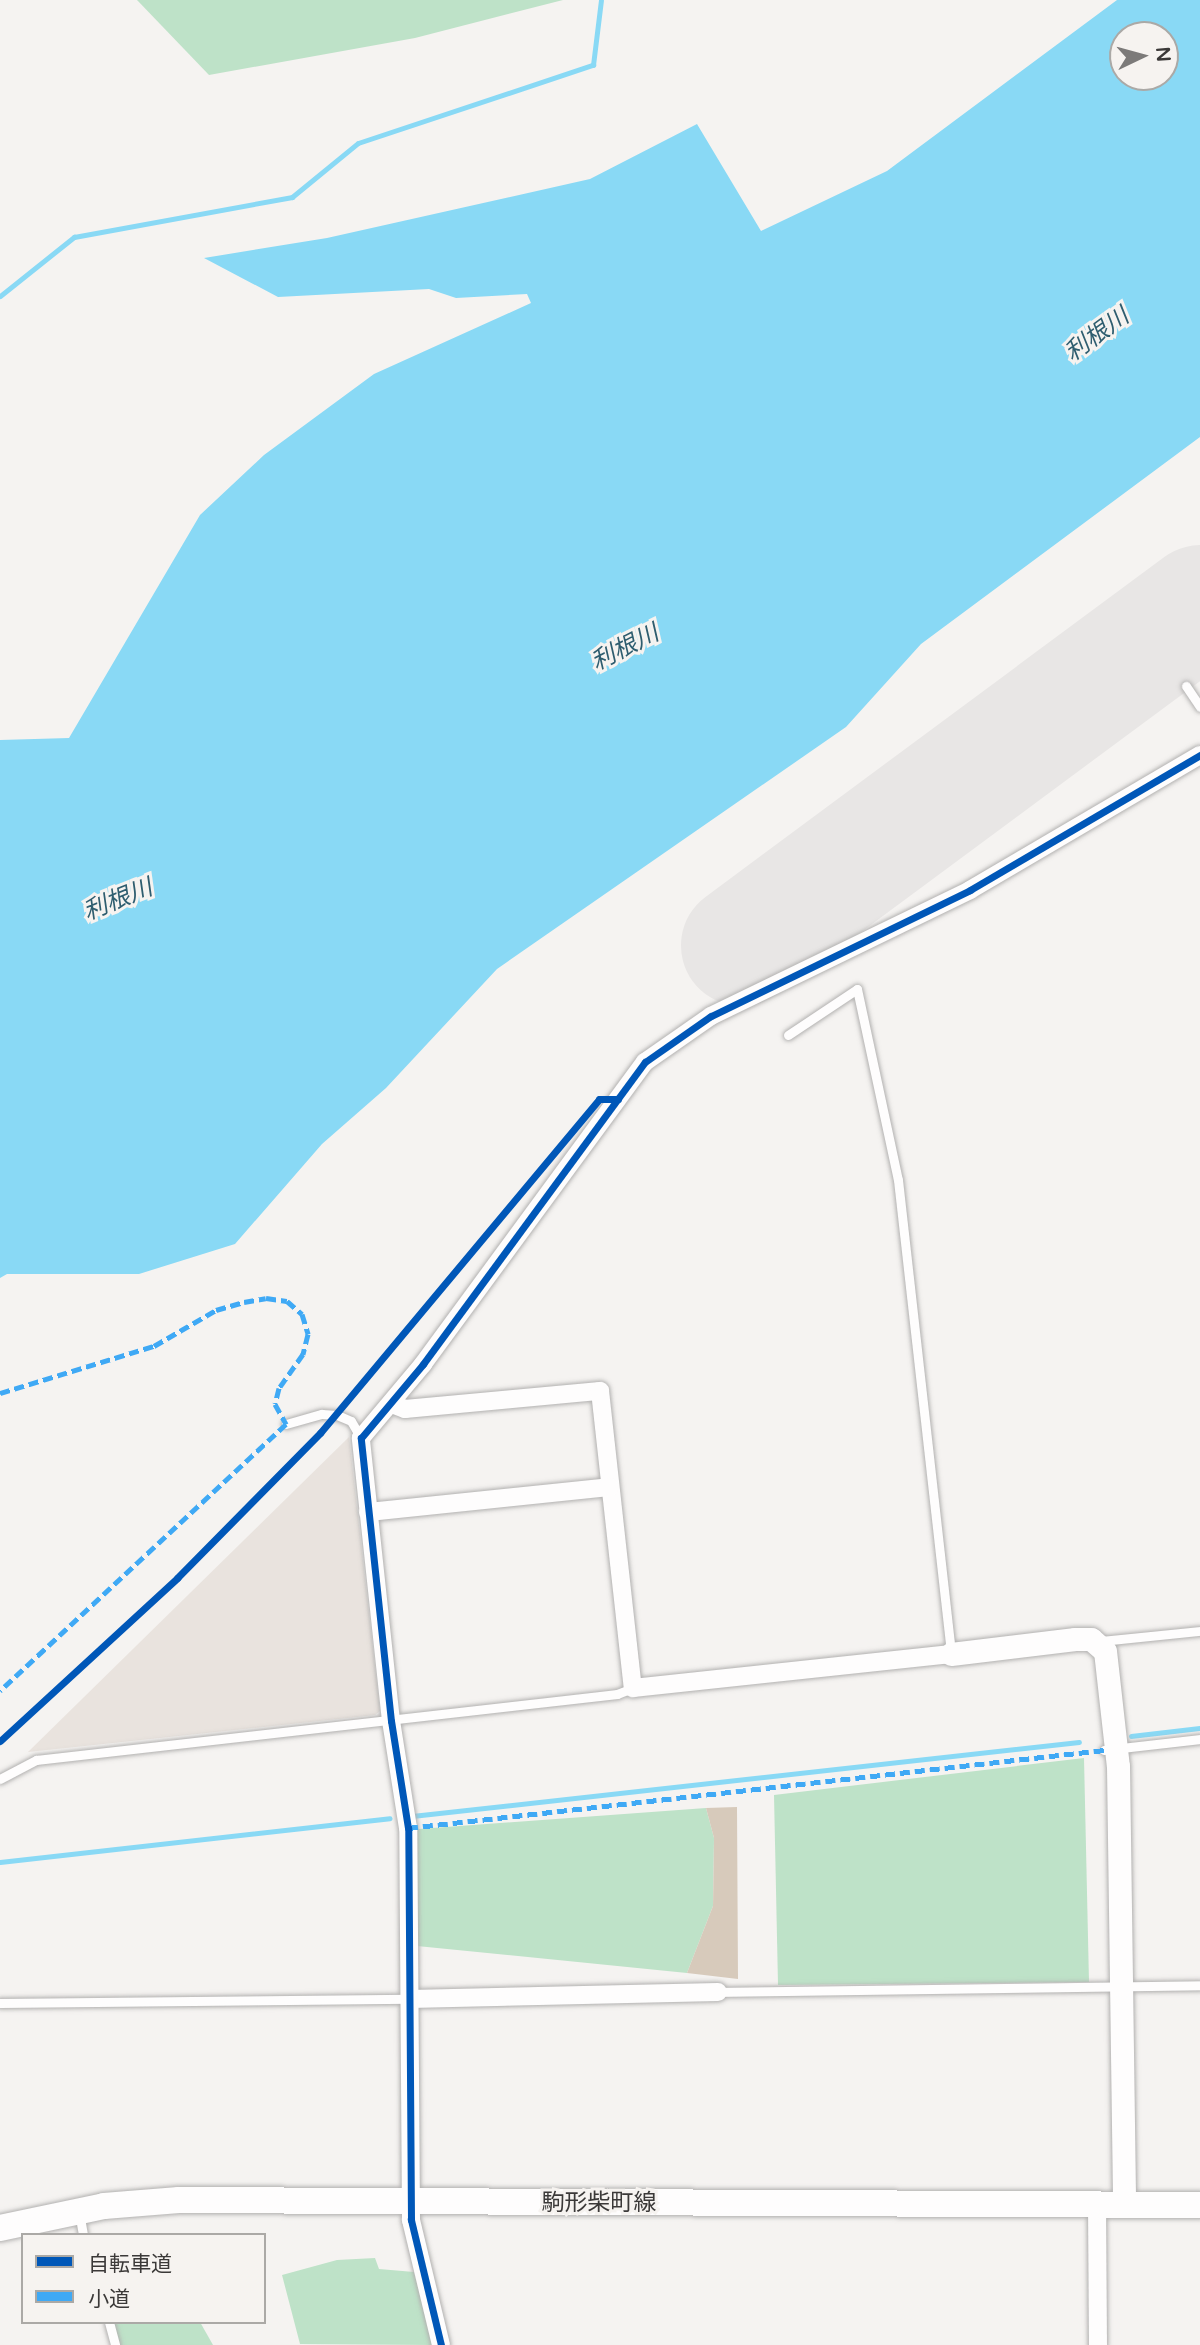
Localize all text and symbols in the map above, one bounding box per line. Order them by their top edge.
north arrow [1109,21,1179,91]
text: N [1151,46,1175,63]
water label: 利根川 [1059,302,1135,368]
water label: 利根川 [586,619,664,677]
water label: 利根川 [79,873,157,927]
street label: 駒形柴町線 [542,2189,656,2217]
legend [21,2233,266,2324]
text: 自転車道 [88,2252,172,2277]
text: 小道 [88,2287,130,2312]

